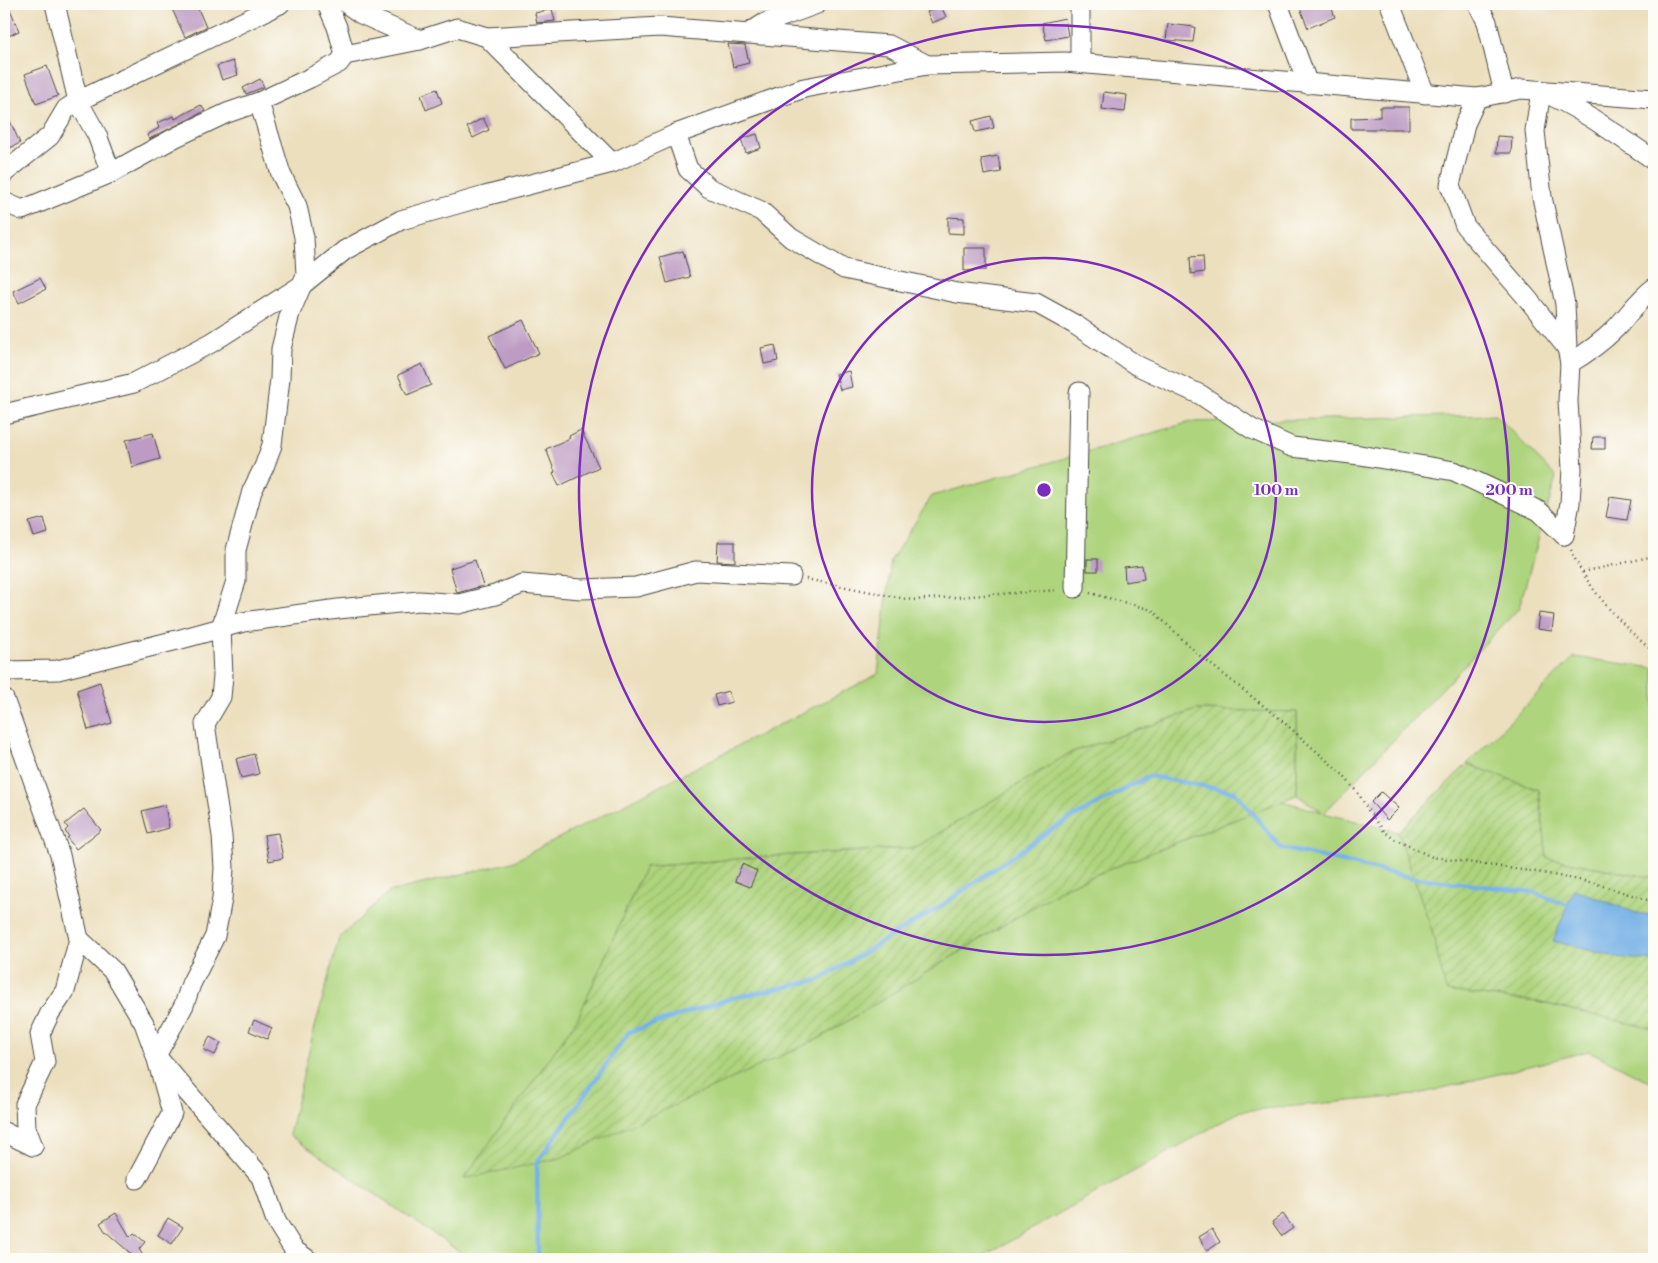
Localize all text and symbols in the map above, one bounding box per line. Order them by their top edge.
centre of rings [1035,481,1053,499]
text: 100 m [1254,481,1299,500]
text: 200 m [1485,481,1533,500]

